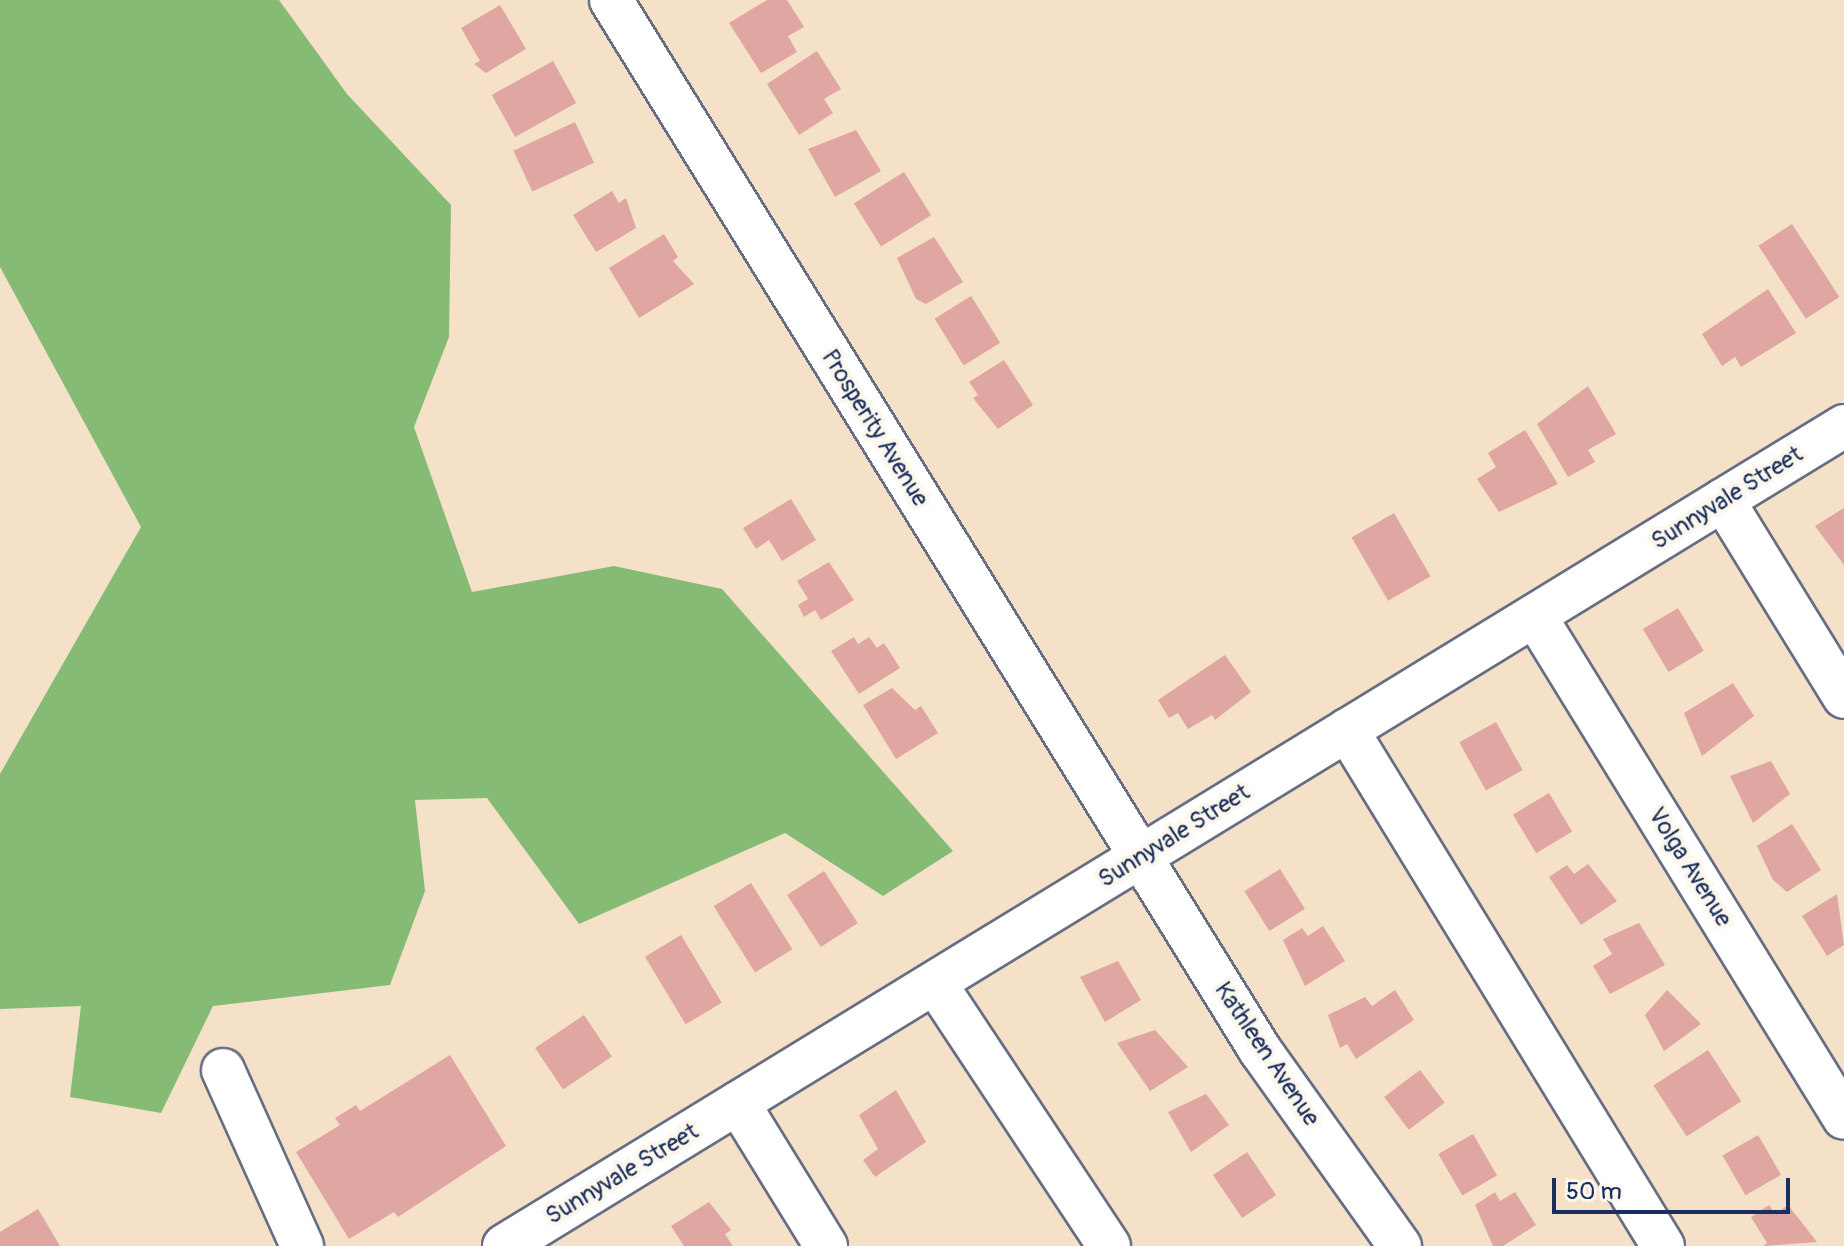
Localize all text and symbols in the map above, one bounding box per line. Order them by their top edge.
street label: Prosperity Avenue [815,344,935,512]
street label: Sunnyvale Street [1646,440,1808,556]
street label: Sunnyvale Street [1093,778,1255,894]
street label: Volga Avenue [1642,802,1738,932]
street label: Kathleen Avenue [1208,977,1326,1131]
street label: Sunnyvale Street [541,1117,703,1231]
scale bar [1556,1162,1794,1212]
text: 50 m [1566,1177,1622,1206]

